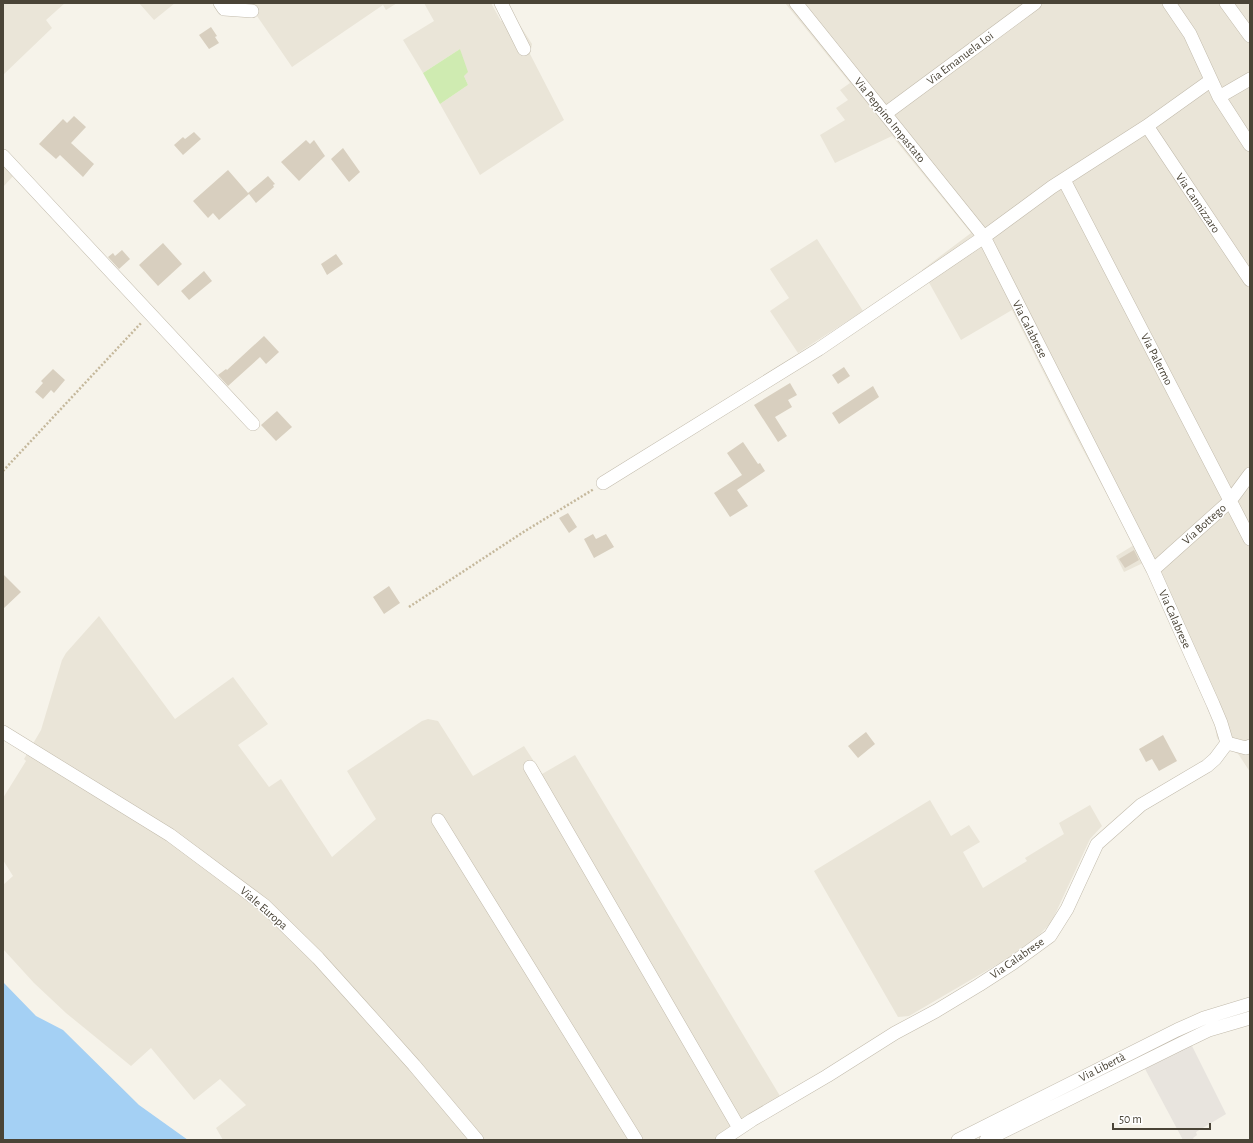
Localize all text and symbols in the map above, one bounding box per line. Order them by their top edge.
street label: Via Emanuela Loi [925,29,995,87]
street label: Via Peppino Impastato [852,75,928,165]
street label: Via Cannizzaro [1174,171,1222,235]
street label: Via Calabrese [1010,298,1050,360]
street label: Via Palermo [1139,331,1175,387]
street label: Via Bottego [1180,501,1228,547]
street label: Via Calabrese [1157,588,1193,650]
street label: Viale Europa [238,884,290,932]
street label: Via Calabrese [988,935,1046,981]
street label: Via Libertà [1077,1050,1127,1084]
scale bar [1113,1105,1210,1131]
text: 50 m [1119,1113,1142,1125]

